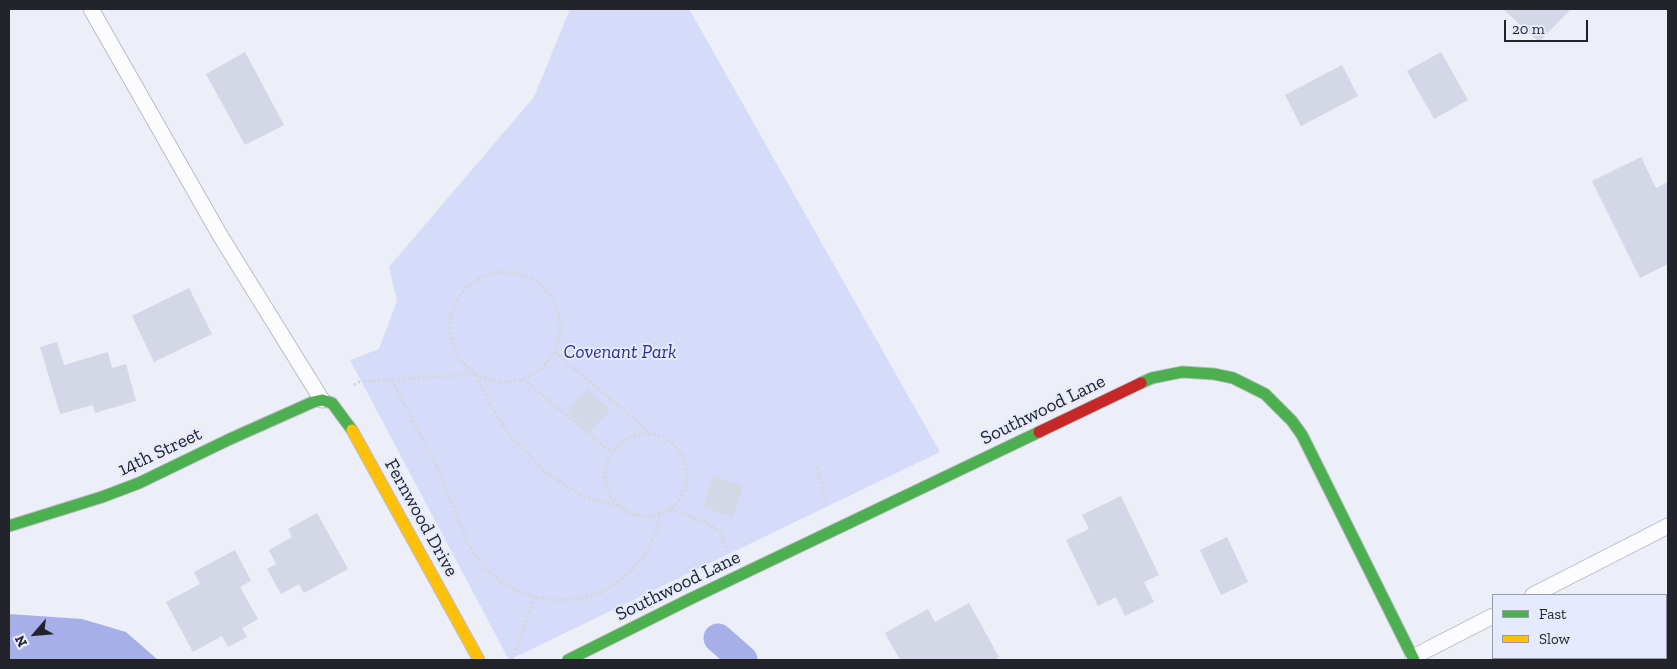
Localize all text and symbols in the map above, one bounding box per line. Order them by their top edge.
scale bar [1507,10,1591,42]
text: 20 m [1512,20,1545,38]
park label: Covenant Park [563,342,677,364]
street label: Southwood Lane [977,370,1109,450]
street label: 14th Street [115,423,205,481]
street label: Fernwood Drive [379,455,463,581]
street label: Southwood Lane [612,546,744,626]
legend [1492,594,1667,659]
text: Fast [1539,605,1567,623]
north arrow [10,609,60,659]
text: Slow [1539,630,1570,648]
text: N [11,632,31,650]

